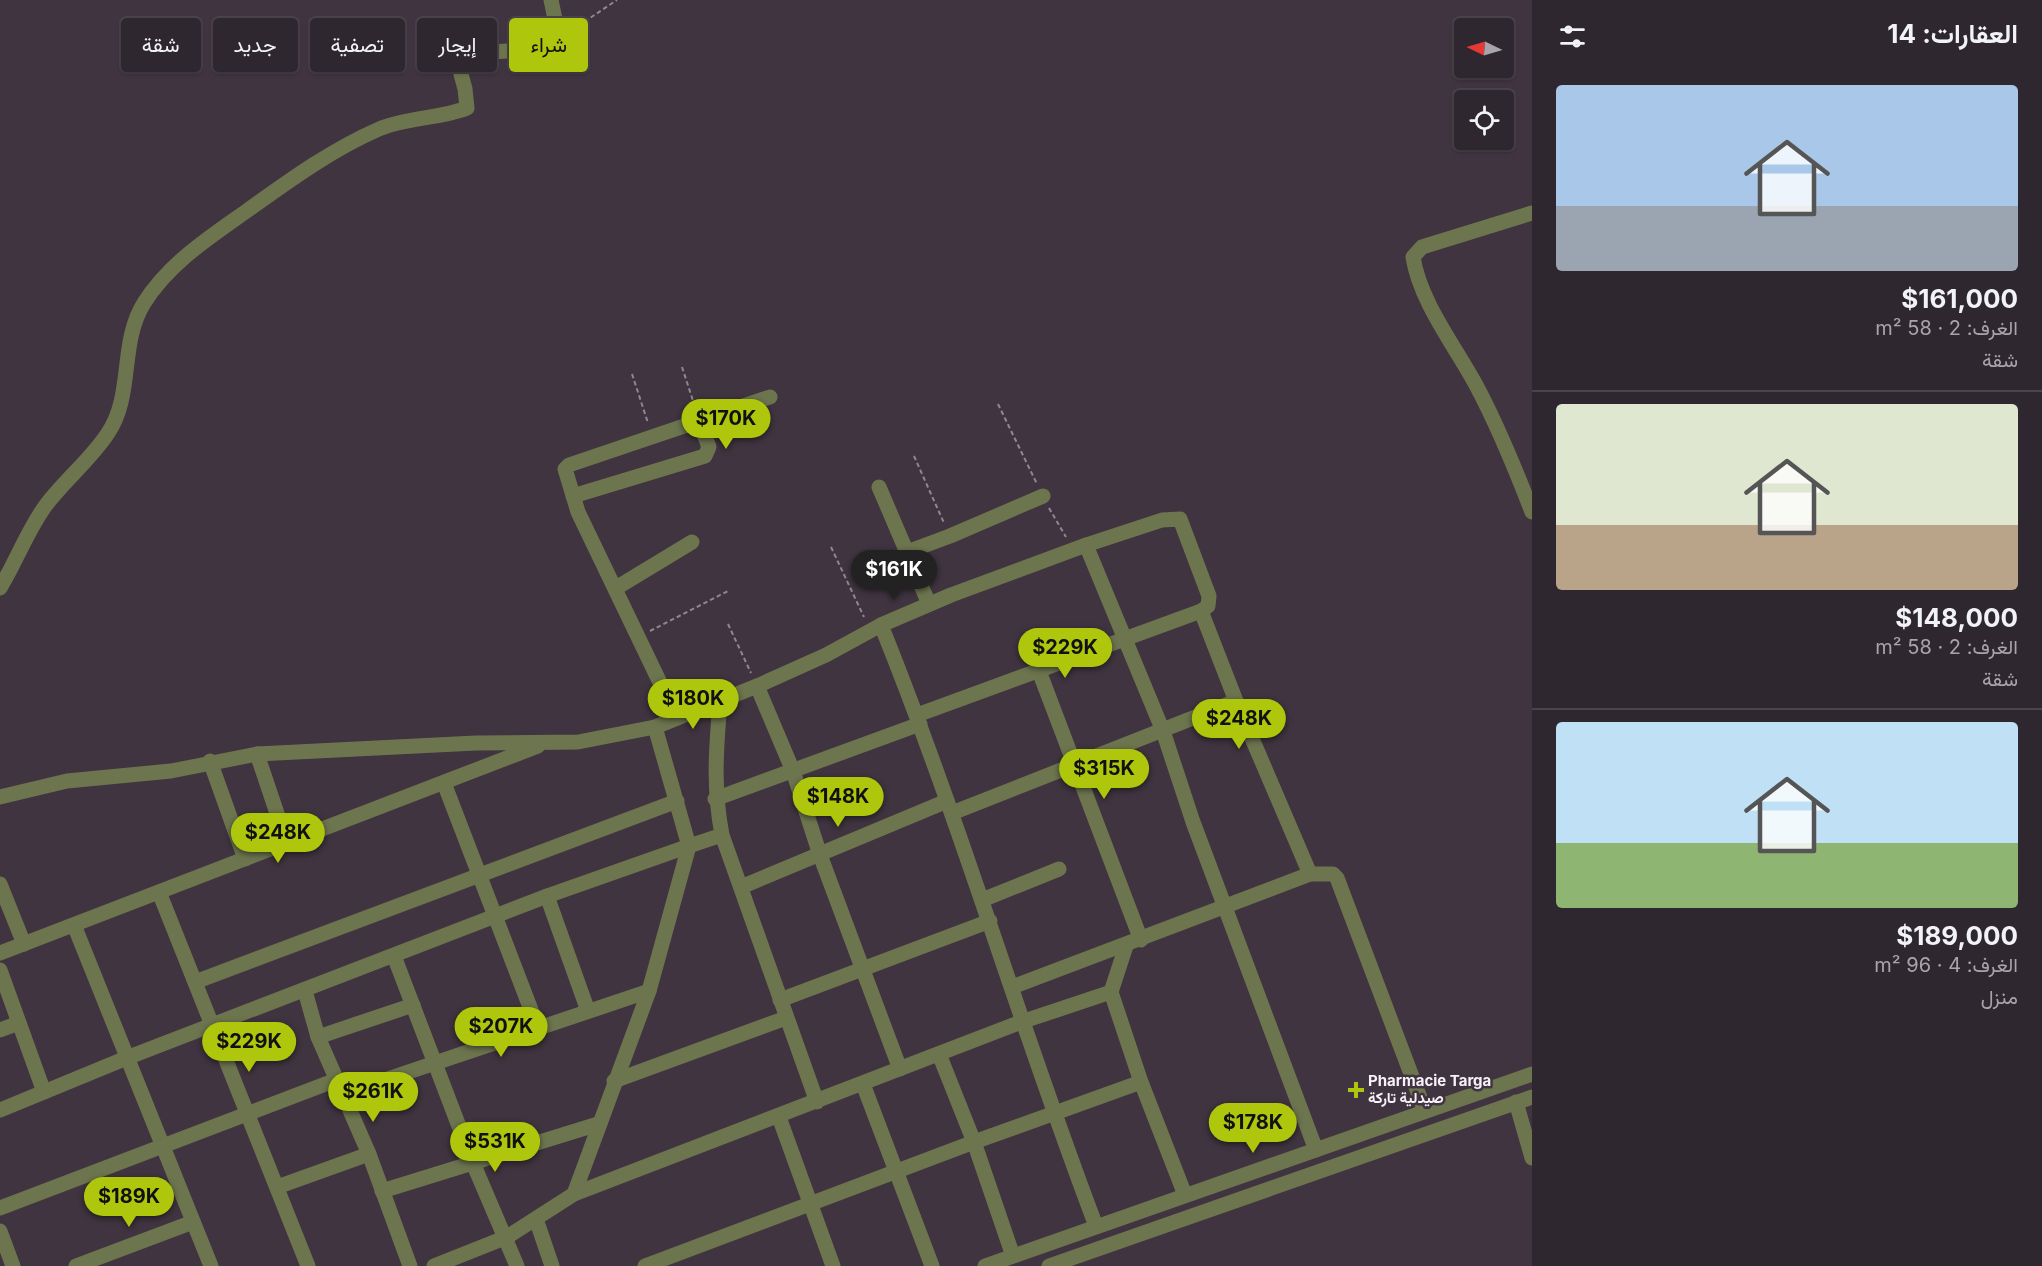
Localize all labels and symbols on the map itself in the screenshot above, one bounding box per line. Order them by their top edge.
north arrow [1454,18,1514,78]
pin: $170K [684,399,768,450]
pin: $161K [852,550,936,601]
pin: $229K [1023,628,1107,679]
pin: $180K [651,679,735,730]
pin: $248K [1197,699,1281,750]
pin: $315K [1062,749,1146,800]
pin: $148K [796,777,880,828]
pin: $248K [236,813,320,864]
pin: $207K [459,1007,543,1058]
pin: $229K [207,1022,291,1073]
place label: Pharmacie Targa صيدلية تاركة [1368,1071,1491,1107]
pin: $261K [331,1072,415,1123]
marker: Pharmacie Targa صيدلية تاركة [1349,1083,1363,1097]
pin: $178K [1211,1103,1295,1154]
pin: $531K [453,1122,537,1173]
pin: $189K [87,1177,171,1228]

